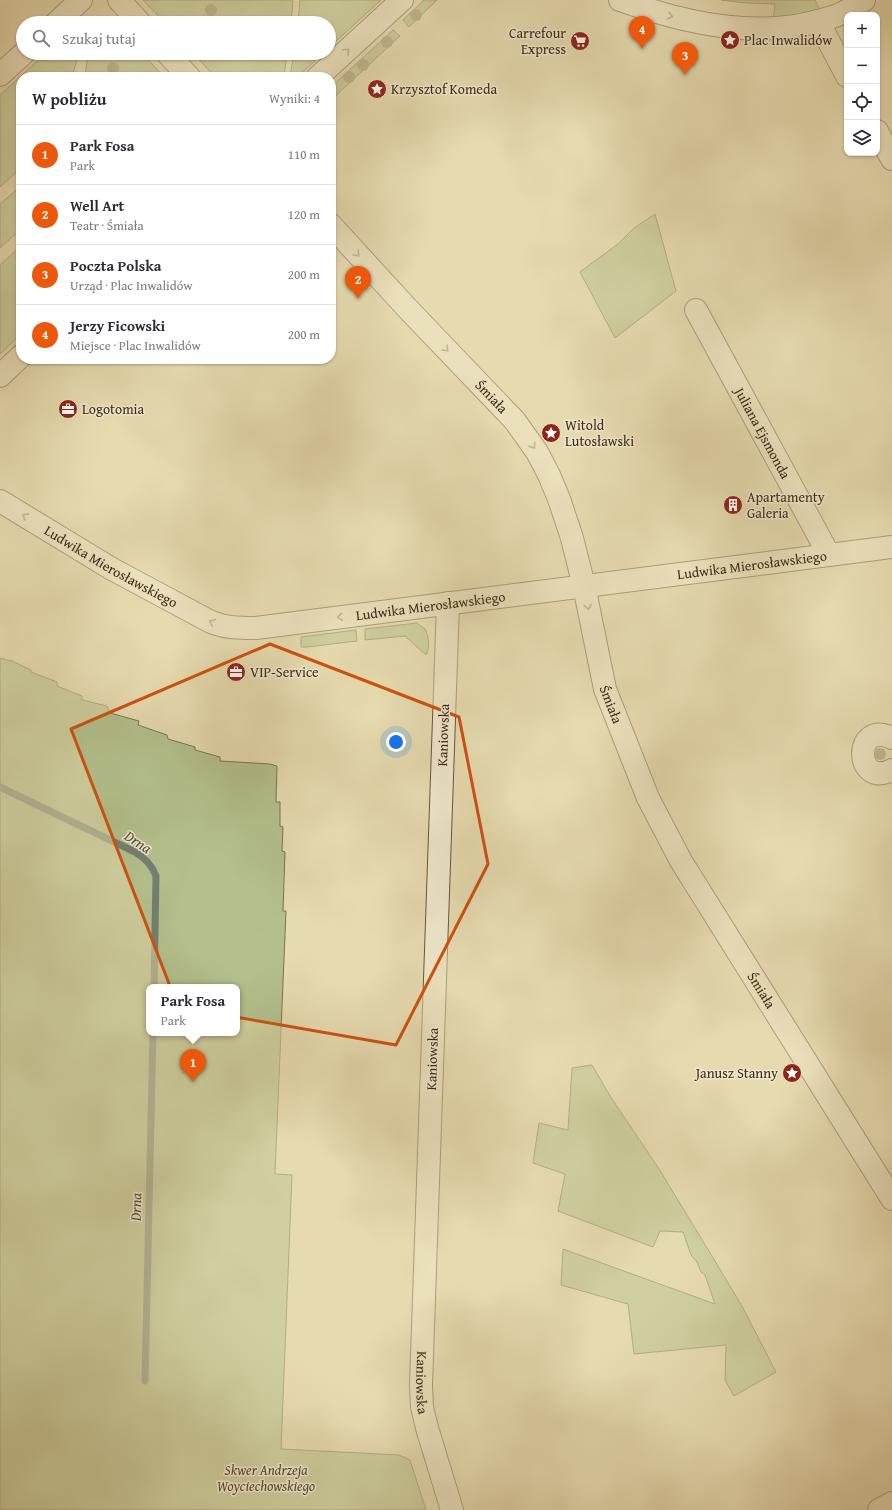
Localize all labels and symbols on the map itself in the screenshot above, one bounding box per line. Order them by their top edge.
one-way arrow [667,12,673,20]
pin: 4 [629,16,655,49]
place label: Carrefour Express [509,23,566,59]
place icon: Plac Inwalidów [719,29,741,51]
supermarket icon: Carrefour Express [569,30,591,52]
place label: Plac Inwalidów [744,30,832,50]
pin: 3 [672,42,698,75]
one-way arrow [342,48,349,55]
place icon: Krzysztof Komeda [366,78,388,100]
place label: Krzysztof Komeda [391,79,497,99]
one-way arrow [353,249,360,257]
pin: 2 [345,266,371,299]
one-way arrow [441,344,449,352]
street label: Śmiała [471,375,513,418]
street label: Juliana Ejsmonda [729,382,796,483]
office icon: Logotomia [57,398,79,420]
place label: Logotomia [82,399,145,419]
place label: Witold Lutosławski [565,415,634,451]
place icon: Witold Lutosławski [540,422,562,444]
one-way arrow [528,441,535,448]
place label: Apartamenty Galeria [747,487,825,523]
building icon: Apartamenty Galeria [722,494,744,516]
one-way arrow [22,514,29,521]
street label: Ludwika Mierosławskiego [41,520,181,612]
street label: Ludwika Mierosławskiego [676,545,828,584]
street label: Ludwika Mierosławskiego [355,586,507,625]
one-way arrow [584,604,592,610]
one-way arrow [336,612,343,621]
one-way arrow [208,619,216,627]
office icon: VIP-Service [225,661,247,683]
place label: VIP-Service [250,662,319,682]
street label: Śmiała [594,682,628,727]
street label: Kaniowska [432,703,454,767]
your location [386,732,406,752]
water label: Drna [120,824,156,858]
street label: Śmiała [743,968,781,1013]
street label: Kaniowska [421,1027,443,1091]
pin: 1 [180,1049,206,1082]
place icon: Janusz Stanny [781,1062,803,1084]
place label: Janusz Stanny [694,1063,778,1083]
water label: Drna [125,1192,146,1222]
street label: Kaniowska [411,1351,433,1416]
park label: Skwer Andrzeja Woyciechowskiego [217,1460,315,1496]

